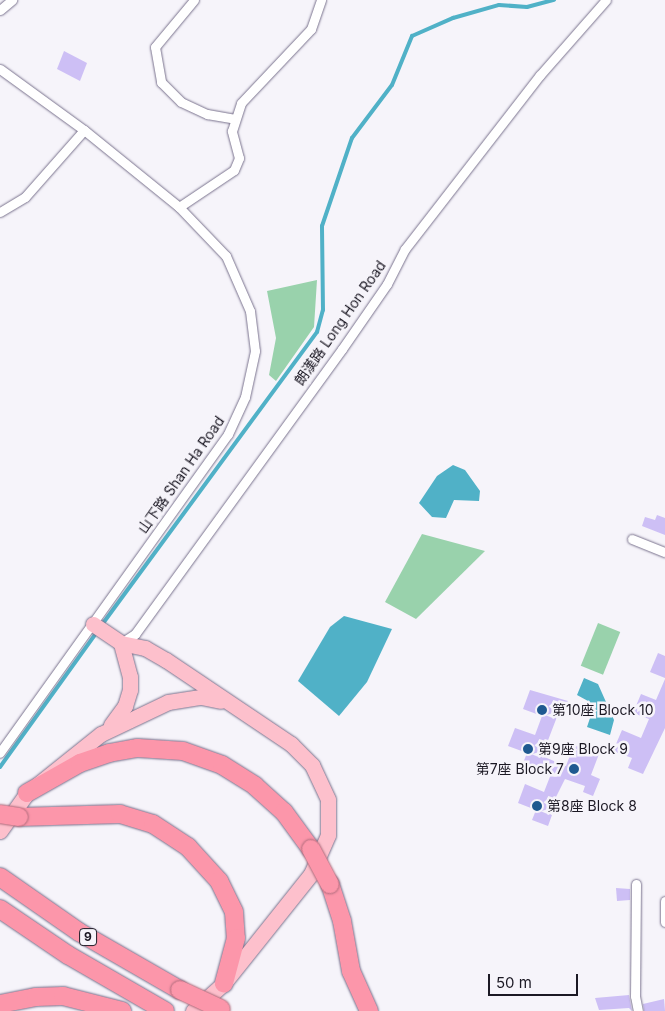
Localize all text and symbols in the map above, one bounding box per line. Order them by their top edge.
street label: 朗漢路 Long Hon Road [291,258,389,388]
street label: 山下路 Shan Ha Road [134,413,228,537]
place label: 第10座 Block 10 [552,702,654,718]
marker: 第10座 Block 10 [536,704,548,716]
place label: 第9座 Block 9 [538,741,628,757]
marker: 第9座 Block 9 [522,743,534,755]
place label: 第7座 Block 7 [476,761,564,777]
marker: 第7座 Block 7 [568,763,580,775]
place label: 第8座 Block 8 [547,798,637,814]
marker: 第8座 Block 8 [531,800,543,812]
road number: 9 [78,928,98,946]
scale bar [490,964,580,996]
text: 50 m [496,973,532,992]

